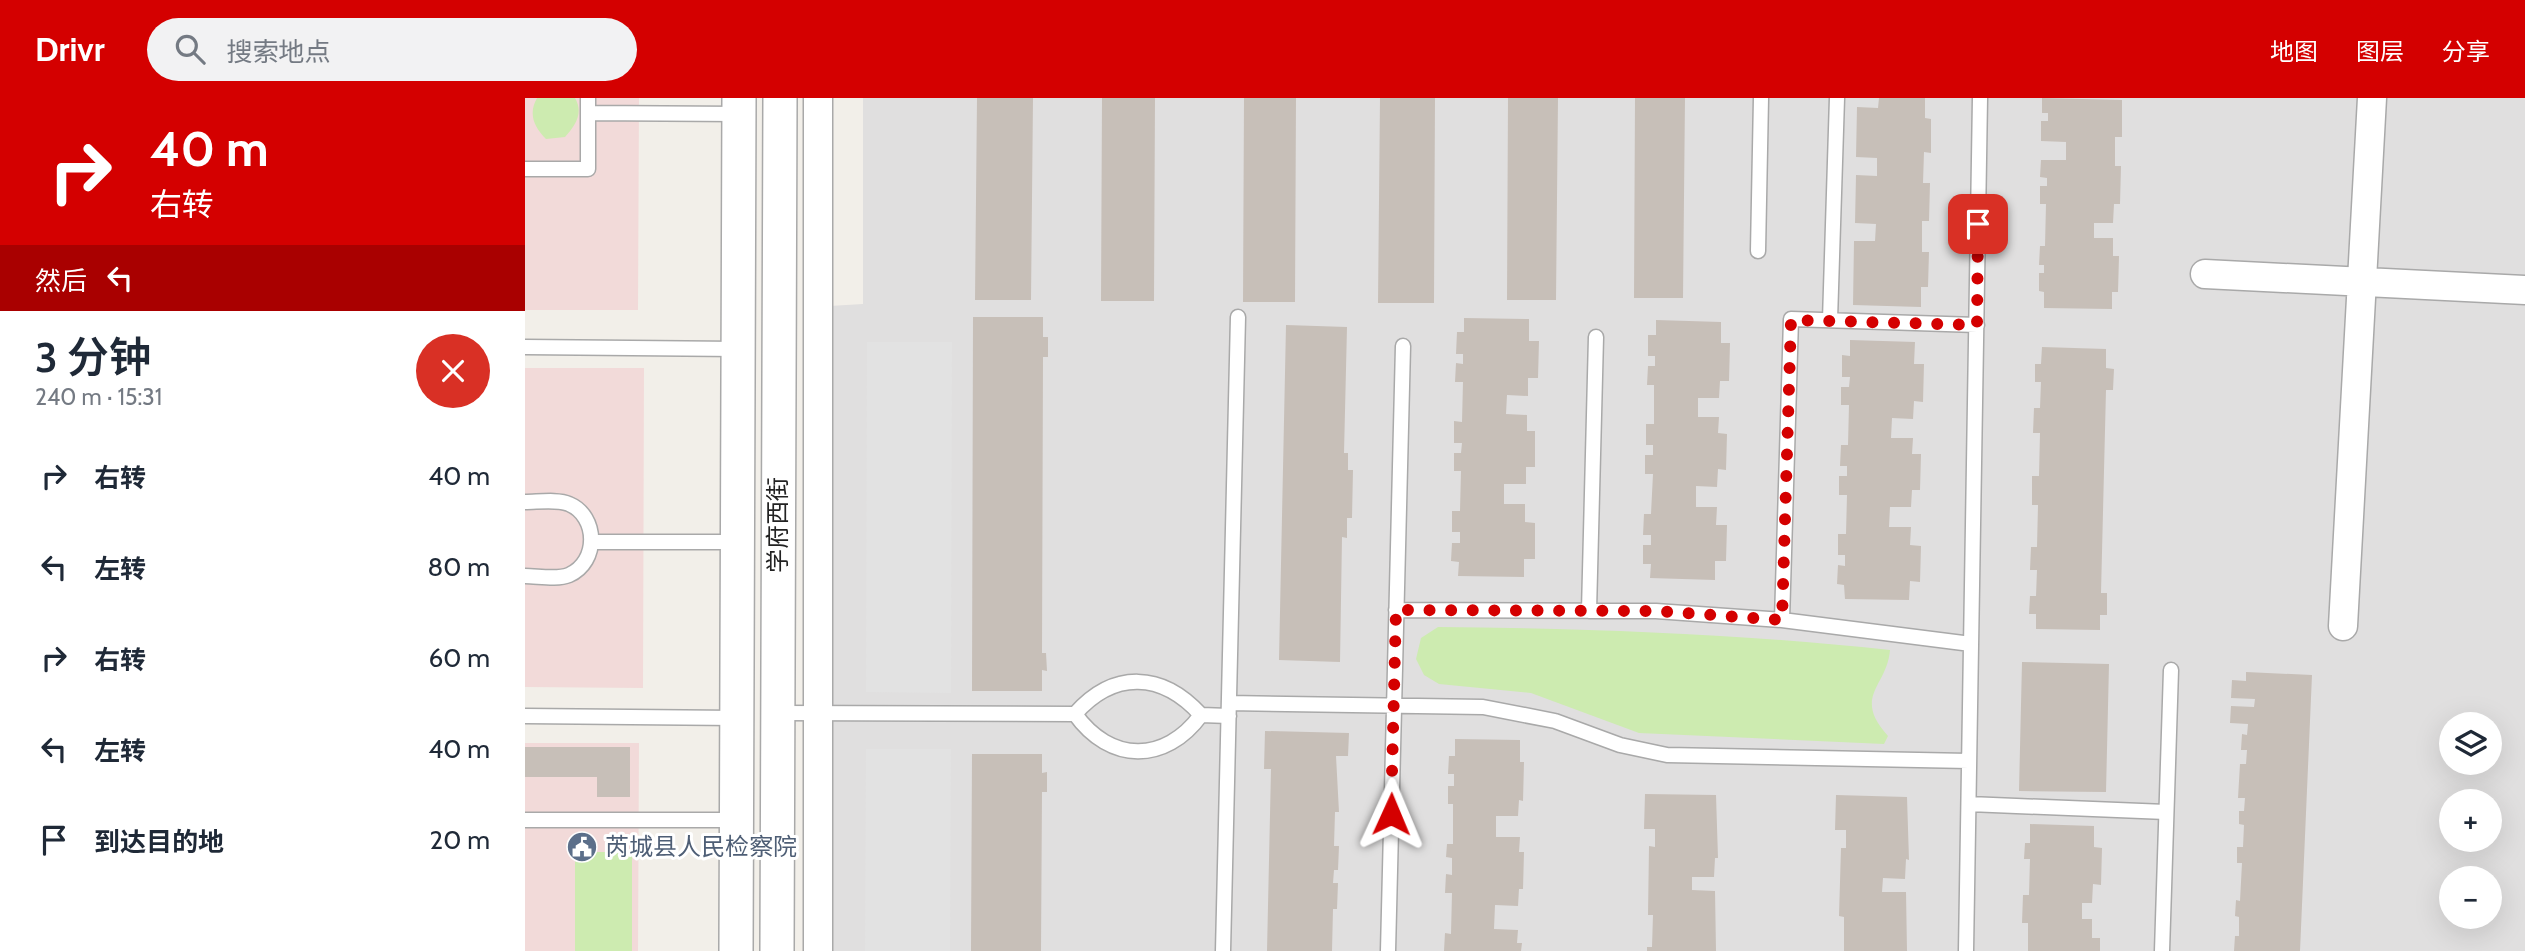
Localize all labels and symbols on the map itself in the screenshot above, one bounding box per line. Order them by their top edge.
pin [1948,194,2008,254]
street label: 学府西街 [763,477,792,573]
position arrow [1354,777,1428,851]
public building icon: 芮城县人民检察院 [565,830,599,864]
place label: 芮城县人民检察院 [605,832,797,861]

